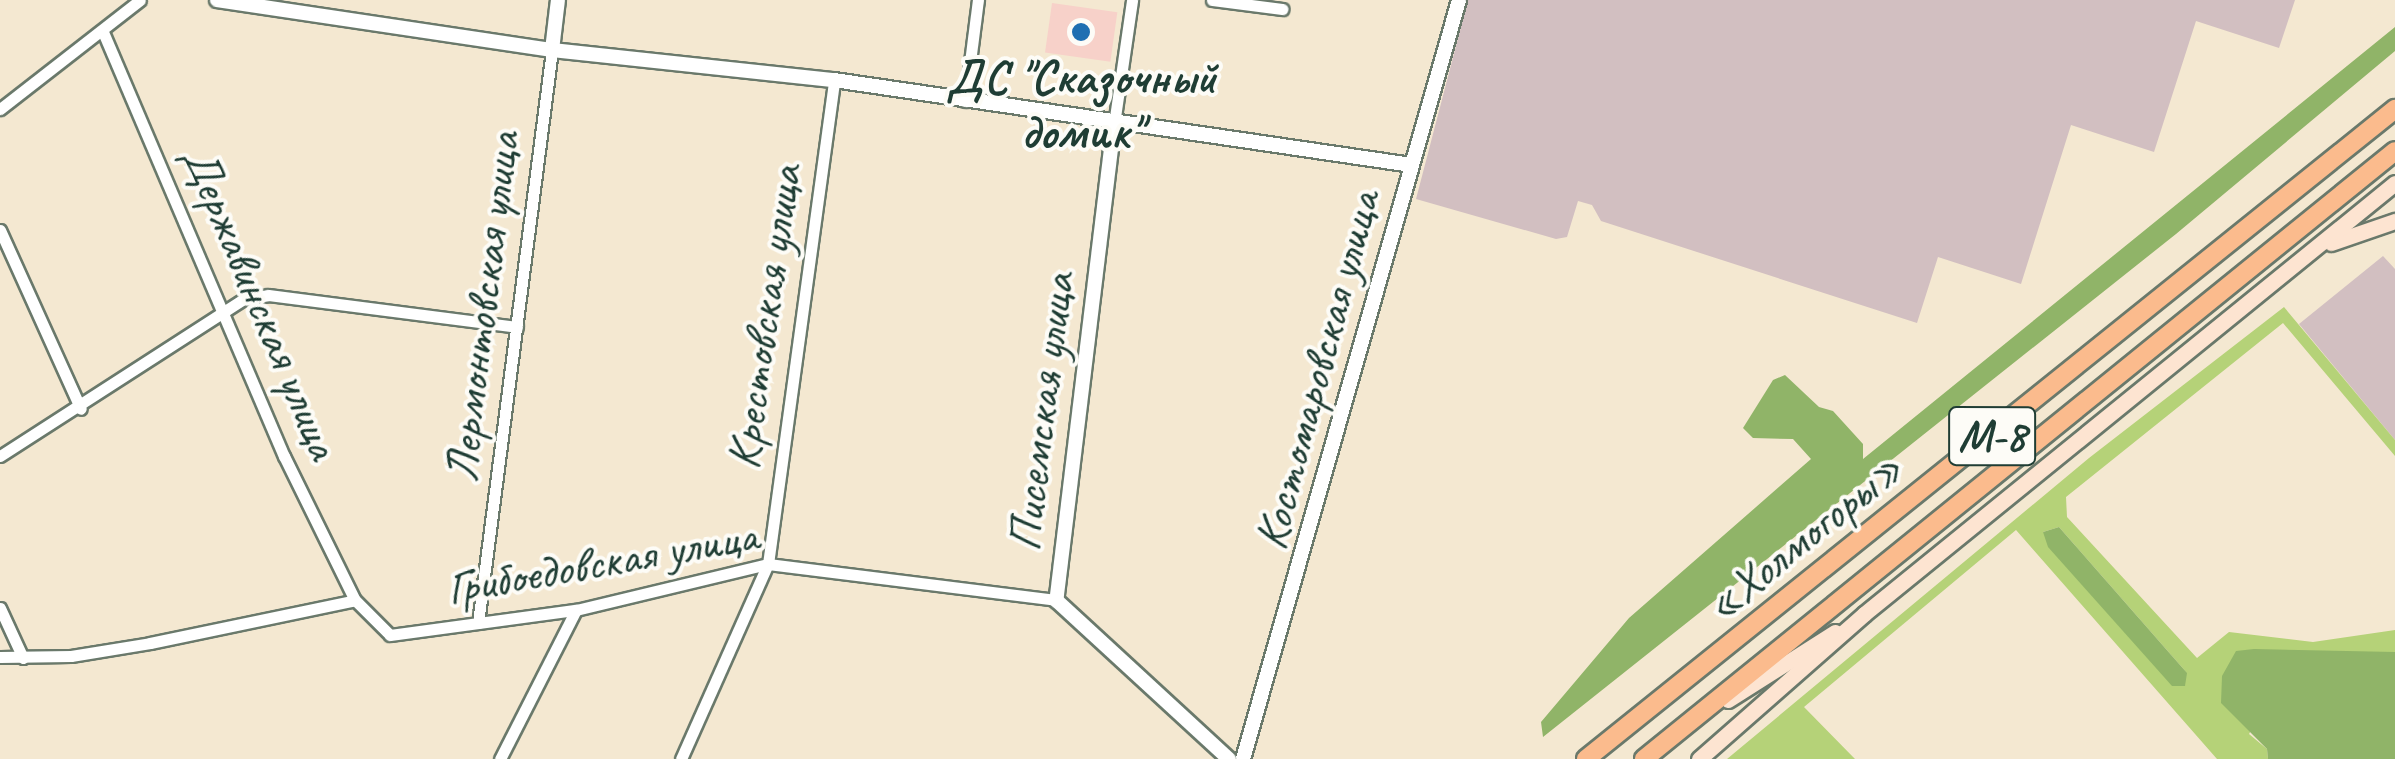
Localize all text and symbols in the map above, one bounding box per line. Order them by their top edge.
marker: ДС "Сказочный домик" [1070,21,1092,43]
place label: ДС "Сказочный домик" [946,48,1216,161]
street label: Лермонтовская улица [432,126,532,488]
street label: Державинская улица [168,135,354,469]
street label: Крестовская улица [714,160,814,474]
street label: Костомаровская улица [1241,184,1393,556]
street label: Писемская улица [995,268,1087,556]
road number: М-8 [1947,396,2037,476]
street label: «Холмогоры» [1693,440,1915,634]
street label: Грибоедовская улица [442,506,762,618]

